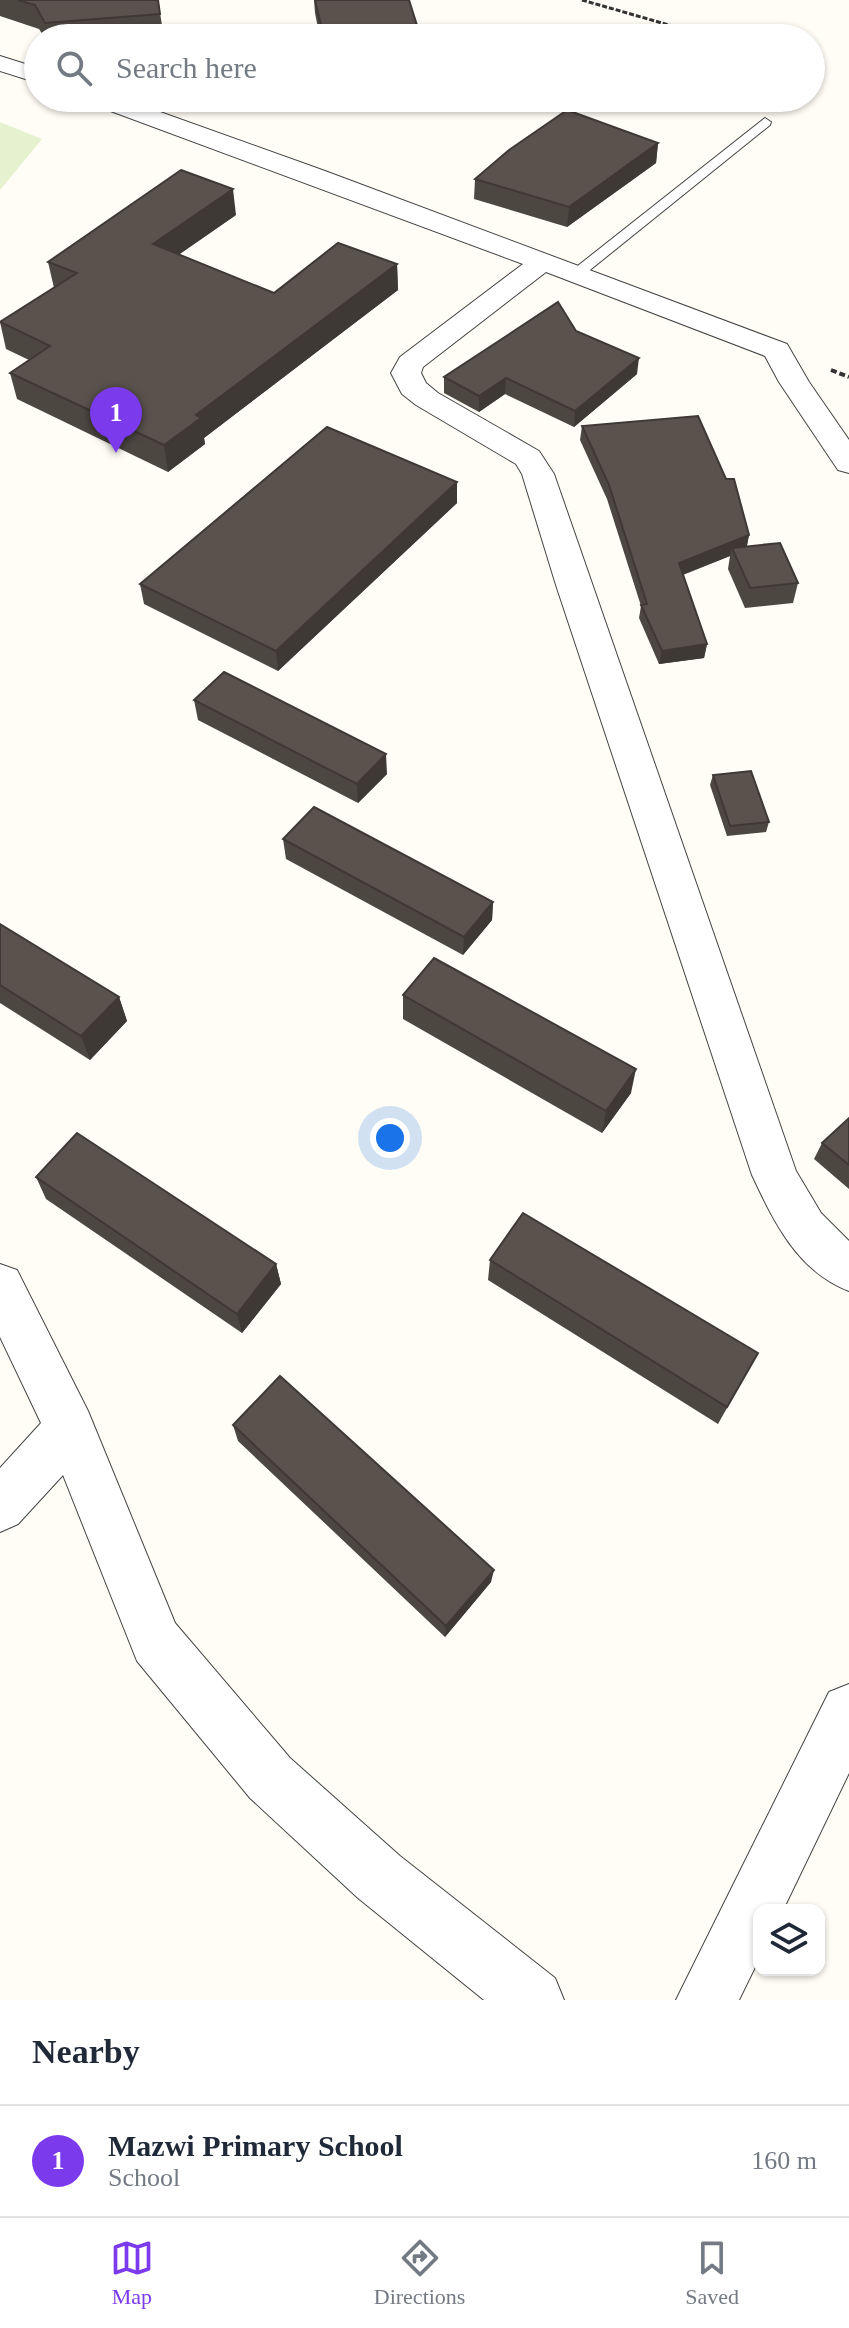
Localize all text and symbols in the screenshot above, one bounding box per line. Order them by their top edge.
search box [24,24,825,112]
icon: search [52,46,96,90]
text: Search here [116,51,257,84]
pin: 1 [90,387,142,453]
your location [370,1118,410,1158]
map controls [753,1904,825,1976]
button: layers [753,1904,825,1976]
text: Nearby [32,2033,140,2070]
text: Mazwi Primary School [108,2129,403,2162]
text: 1 [52,2146,65,2175]
text: 160 m [751,2146,817,2175]
text: School [108,2163,180,2192]
tab: Map [110,2236,154,2310]
tab: Directions [374,2236,465,2310]
tab: Saved [685,2236,739,2310]

